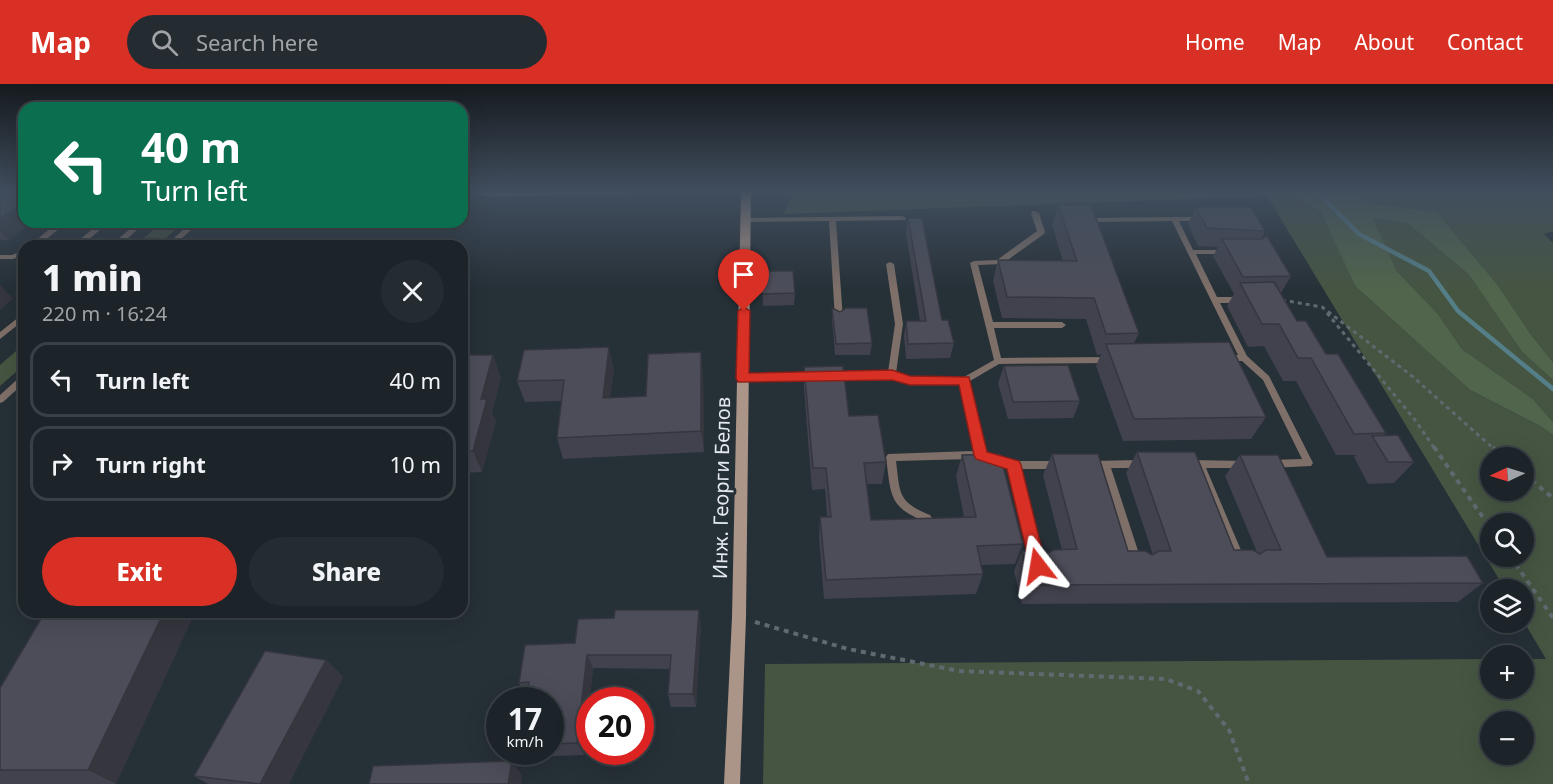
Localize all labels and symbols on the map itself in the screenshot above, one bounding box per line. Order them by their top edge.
pin [718,249,769,311]
street label: Инж. Георги Белов [706,397,736,579]
north arrow [1480,447,1534,501]
position arrow [1006,534,1070,598]
speed limit sign: 20 [576,687,654,765]

